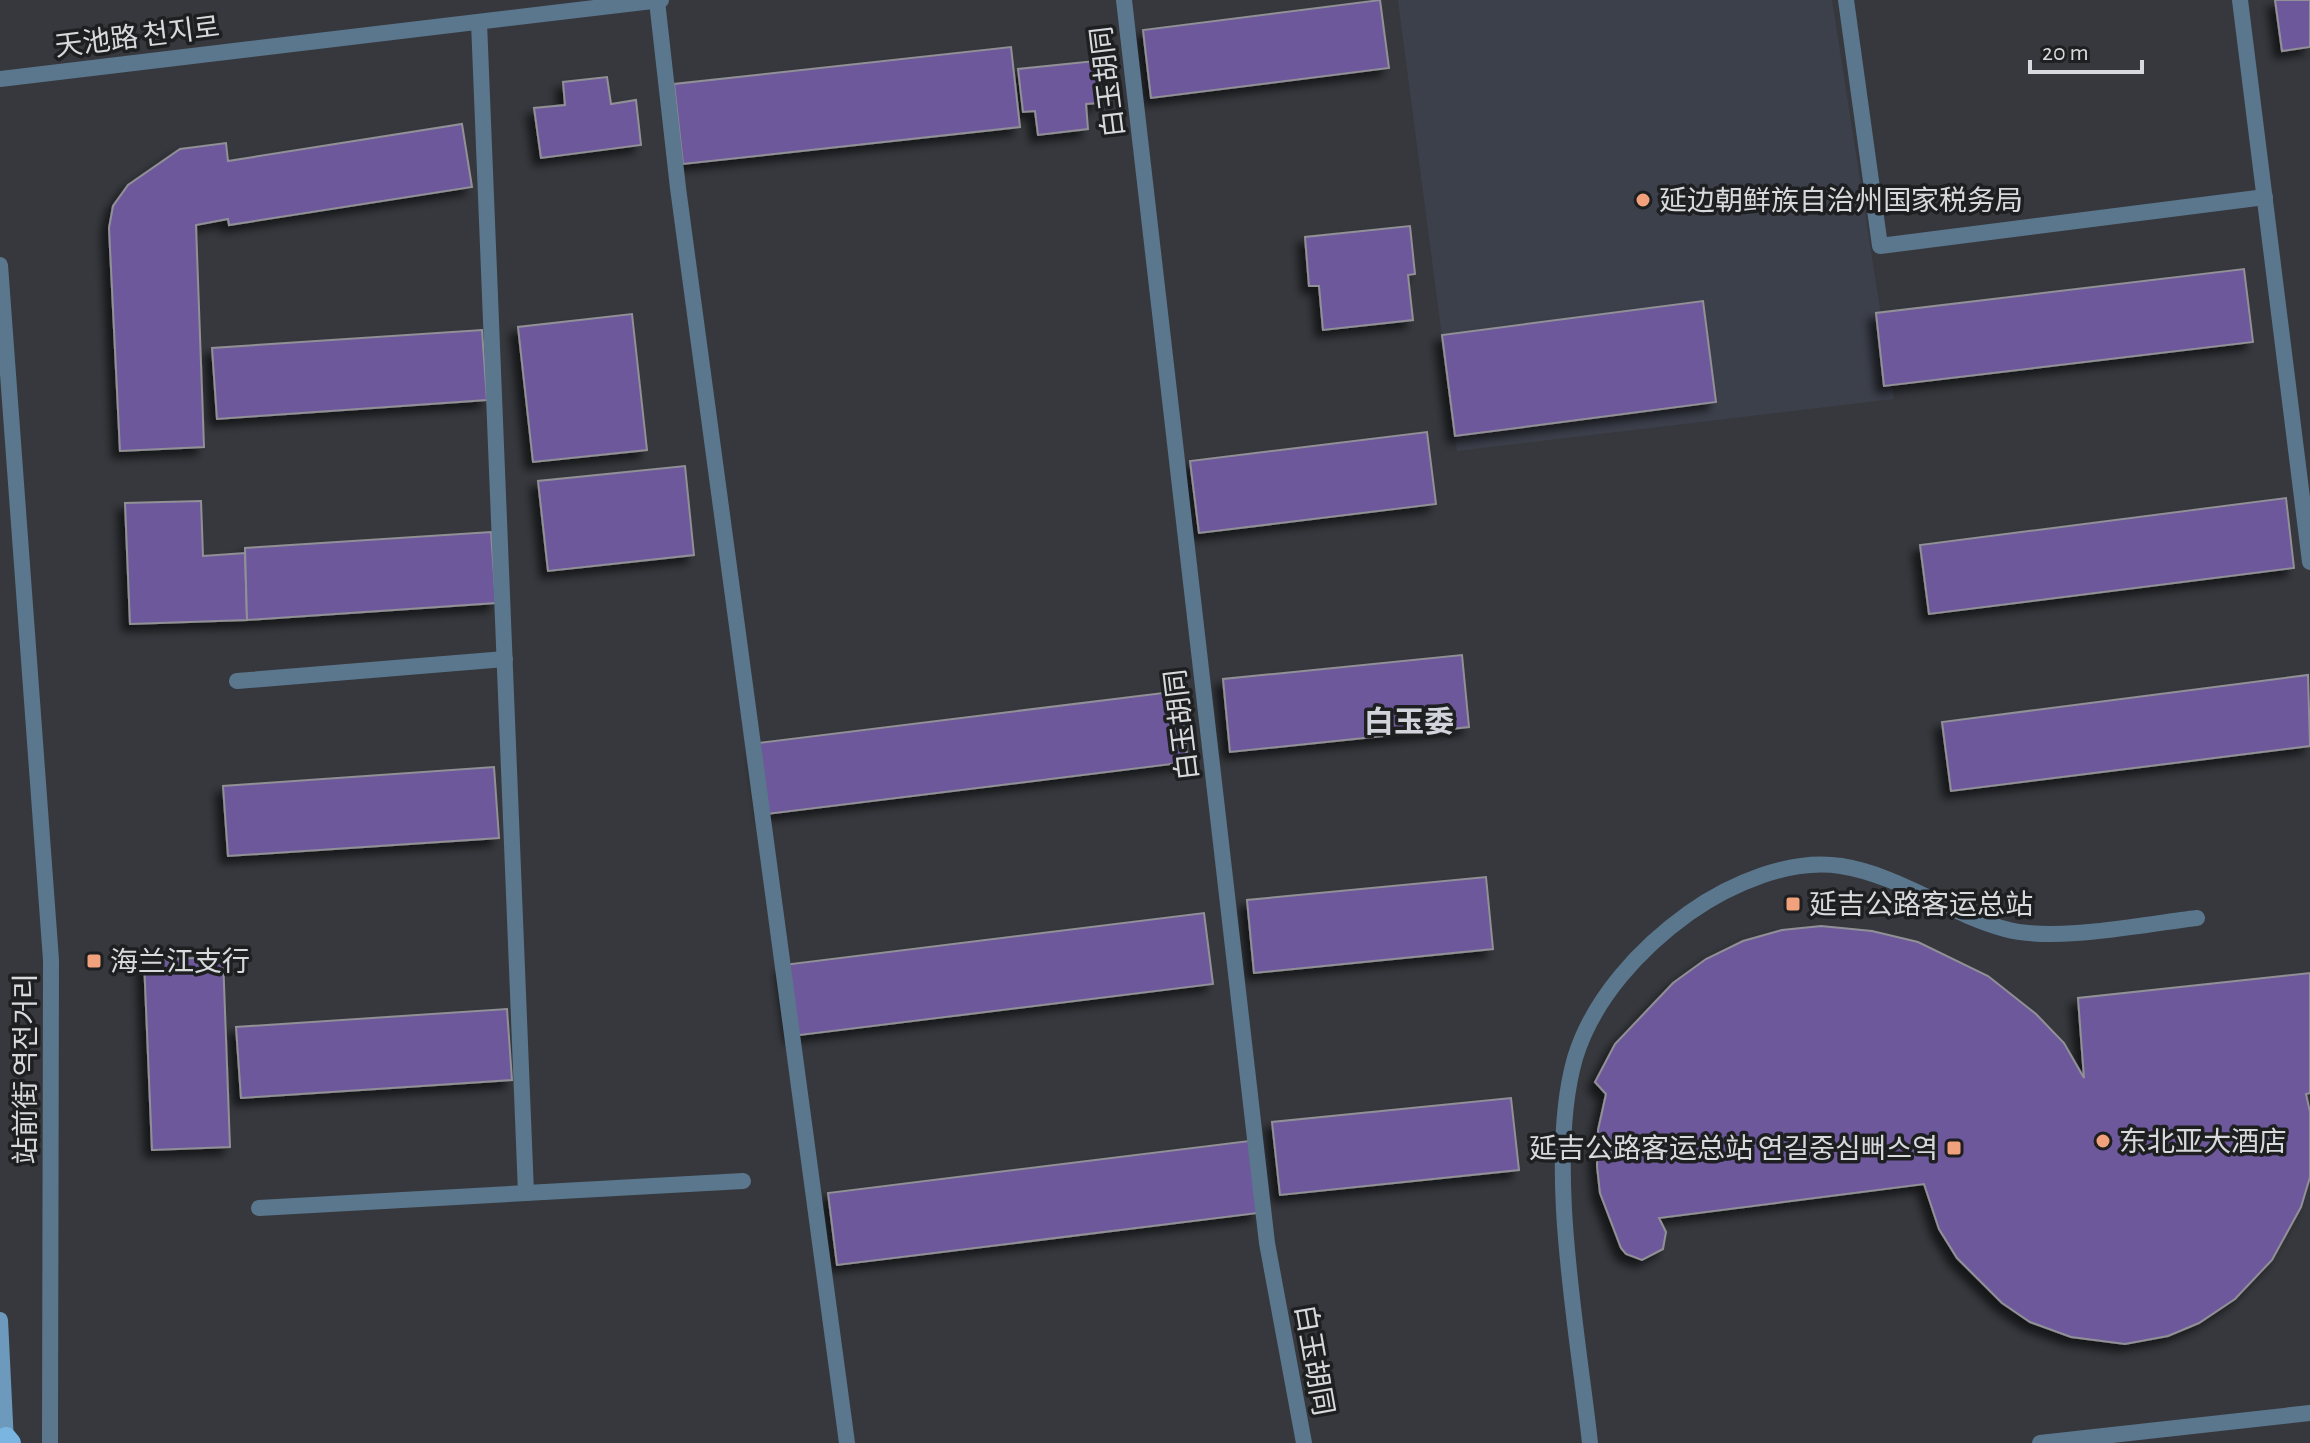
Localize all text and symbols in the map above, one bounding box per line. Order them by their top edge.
street label: 天池路 천지로 [53,12,221,62]
street label: 白玉胡同 [1086,24,1130,139]
scale bar [2030,24,2142,74]
text: 20 m [2042,41,2089,65]
place label: 延边朝鲜族自治州国家税务局 [1659,186,2023,216]
marker: 延边朝鲜族自治州国家税务局 [1634,191,1652,209]
street label: 白玉胡同 [1160,667,1204,782]
district label: 白玉委 [1364,706,1454,738]
place label: 延吉公路客运总站 [1809,890,2033,920]
marker: 延吉公路客运总站 [1784,895,1802,913]
place label: 海兰江支行 [110,947,250,977]
marker: 海兰江支行 [85,952,103,970]
street label: 站前街 역전거리 [11,973,41,1165]
place label: 东北亚大酒店 [2119,1127,2287,1157]
marker: 东北亚大酒店 [2094,1132,2112,1150]
place label: 延吉公路客运总站 연길중심뻐스역 [1529,1134,1938,1164]
marker: 延吉公路客运总站 연길중심뻐스역 [1945,1139,1963,1157]
street label: 白玉胡同 [1290,1302,1339,1418]

